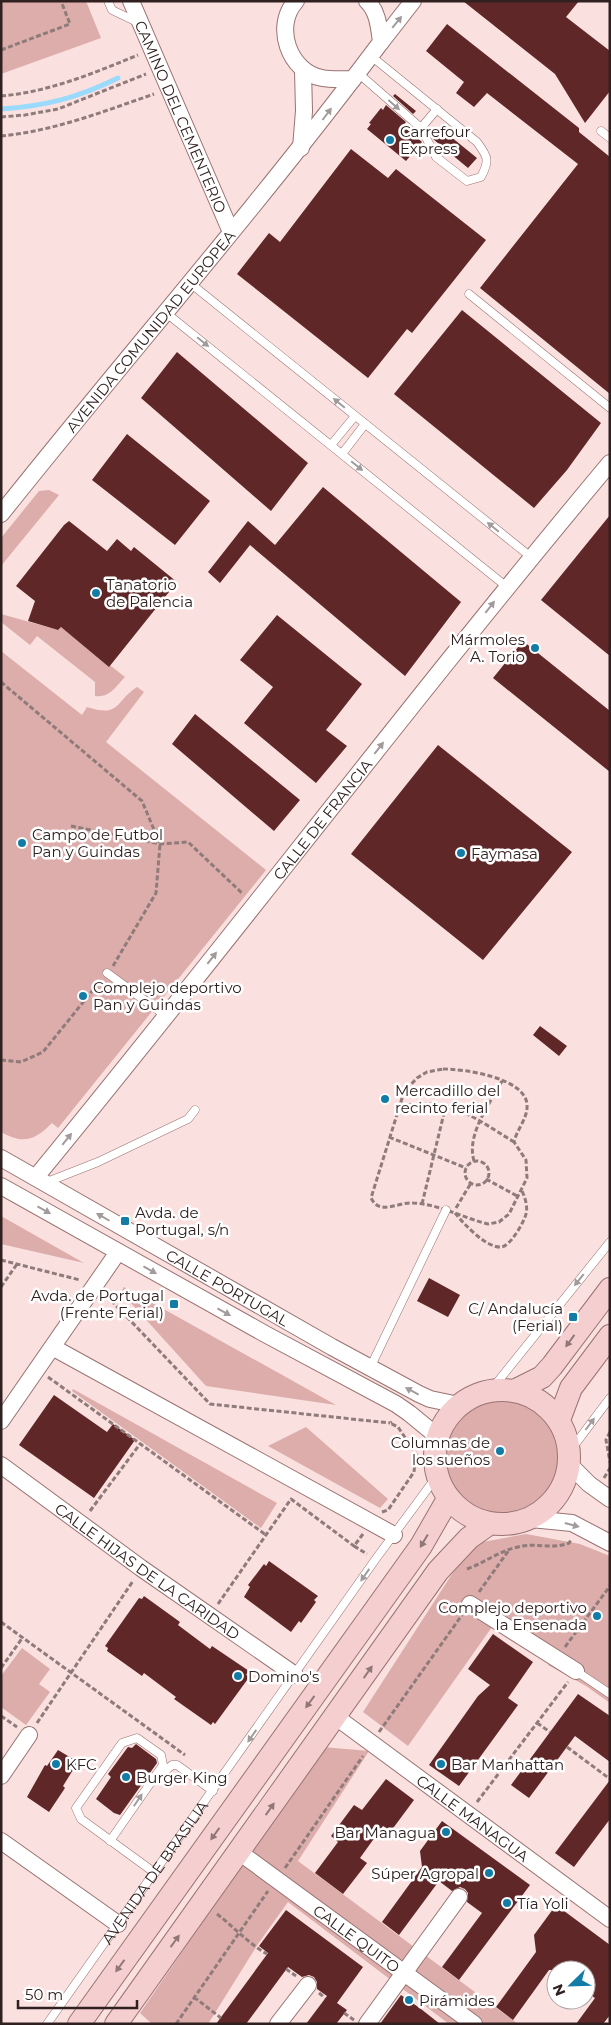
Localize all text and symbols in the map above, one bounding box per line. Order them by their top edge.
one-way arrow [392,15,403,28]
street label: CAMINO DEL CEMENTERIO [131,17,231,216]
one-way arrow [388,100,401,111]
one-way arrow [322,107,332,121]
place label: Carrefour Express [400,122,471,158]
marker: Carrefour Express [384,134,396,146]
street label: AVENIDA COMUNIDAD EUROPEA [61,226,239,436]
one-way arrow [197,337,210,348]
one-way arrow [333,397,346,408]
one-way arrow [350,461,363,472]
one-way arrow [487,521,500,532]
place label: Tanatorio de Palencia [106,575,193,611]
marker: Tanatorio de Palencia [90,587,102,599]
one-way arrow [485,601,496,614]
place label: Mármoles A. Torio [450,630,525,666]
marker: Mármoles A. Torio [529,642,541,654]
one-way arrow [373,742,384,755]
street label: CALLE DE FRANCIA [269,755,376,883]
place label: Campo de Futbol Pan y Guindas [32,825,163,861]
marker: Campo de Futbol Pan y Guindas [16,837,28,849]
place label: Faymasa [471,844,538,863]
marker: Faymasa [455,847,467,859]
one-way arrow [207,952,218,965]
place label: Complejo deportivo Pan y Guindas [93,978,242,1014]
marker: Complejo deportivo Pan y Guindas [77,990,89,1002]
place label: Mercadillo del recinto ferial [395,1081,500,1117]
marker: Mercadillo del recinto ferial [379,1093,391,1105]
one-way arrow [61,1133,72,1146]
place label: Avda. de Portugal, s/n [135,1203,229,1239]
one-way arrow [36,1206,51,1214]
one-way arrow [96,1212,110,1221]
marker: Avda. de Portugal, s/n [119,1215,131,1227]
street label: CALLE PORTUGAL [163,1245,293,1330]
one-way arrow [142,1266,157,1274]
one-way arrow [574,1273,585,1286]
place label: Avda. de Portugal (Frente Ferial) [31,1286,164,1322]
marker: Avda. de Portugal (Frente Ferial) [168,1298,180,1310]
place label: C/ Andalucía (Ferial) [468,1299,563,1335]
one-way arrow [218,1307,231,1316]
marker: C/ Andalucía (Ferial) [567,1311,579,1323]
one-way arrow [565,1335,575,1348]
one-way arrow [405,1387,420,1395]
one-way arrow [584,1418,595,1431]
place label: Columnas de los sueños [391,1433,490,1469]
marker: Columnas de los sueños [494,1445,506,1457]
street label: CALLE HIJAS DE LA CARIDAD [51,1499,244,1643]
one-way arrow [565,1521,580,1529]
one-way arrow [419,1534,428,1547]
one-way arrow [360,1568,370,1581]
place label: Complejo deportivo la Ensenada [438,1598,587,1634]
marker: Complejo deportivo la Ensenada [591,1610,603,1622]
one-way arrow [363,1665,373,1679]
place label: Domino's [248,1667,319,1686]
marker: Domino's [232,1670,244,1682]
one-way arrow [304,1695,315,1708]
one-way arrow [247,1729,257,1743]
place label: KFC [66,1755,97,1774]
place label: Bar Manhattan [451,1755,564,1774]
marker: KFC [50,1758,62,1770]
marker: Bar Manhattan [435,1758,447,1770]
place label: Burger King [136,1768,228,1787]
street label: CALLE MANAGUA [413,1770,533,1866]
marker: Burger King [120,1771,132,1783]
one-way arrow [133,1794,143,1807]
street label: AVENIDA DE BRASILIA [97,1796,212,1948]
one-way arrow [265,1802,275,1816]
place label: Bar Managua [335,1823,436,1842]
marker: Bar Managua [440,1826,452,1838]
one-way arrow [210,1827,220,1841]
place label: Súper Agropal [371,1864,479,1883]
marker: Súper Agropal [483,1867,495,1879]
place label: Tía Yoli [517,1894,569,1913]
marker: Tía Yoli [501,1897,513,1909]
street label: CALLE QUITO [310,1900,404,1976]
one-way arrow [170,1935,180,1948]
one-way arrow [115,1959,126,1972]
north arrow [546,1960,596,2010]
scale bar [18,1978,136,2010]
text: N [549,1981,570,1999]
text: 50 m [25,1985,63,2004]
place label: Pirámides [419,1991,495,2010]
marker: Pirámides [403,1994,415,2006]

